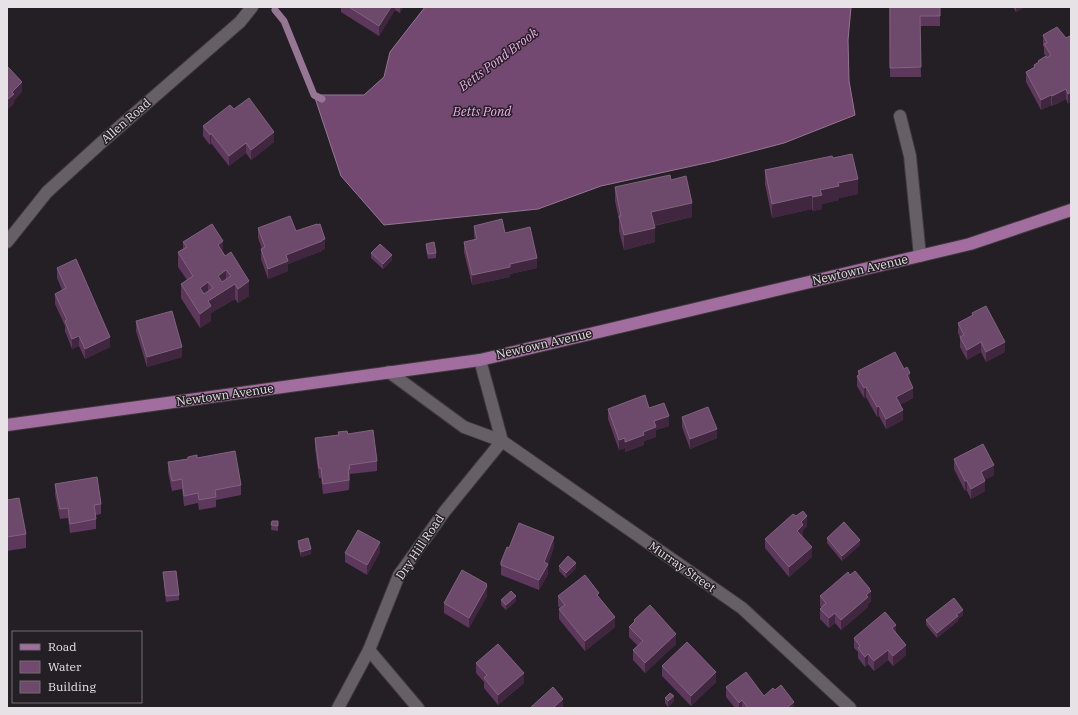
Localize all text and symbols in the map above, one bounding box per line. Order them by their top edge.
water label: Betts Pond Brook [455,24,541,95]
street label: Allen Road [98,95,154,146]
water label: Betts Pond [452,103,512,120]
street label: Newtown Avenue [810,251,909,288]
street label: Newtown Avenue [494,325,593,362]
street label: Newtown Avenue [175,380,274,409]
street label: Dry Hill Road [392,511,447,582]
street label: Murray Street [646,538,718,595]
legend [12,631,142,703]
text: Road [48,639,77,654]
text: Water [48,659,82,674]
text: Building [48,679,96,694]

